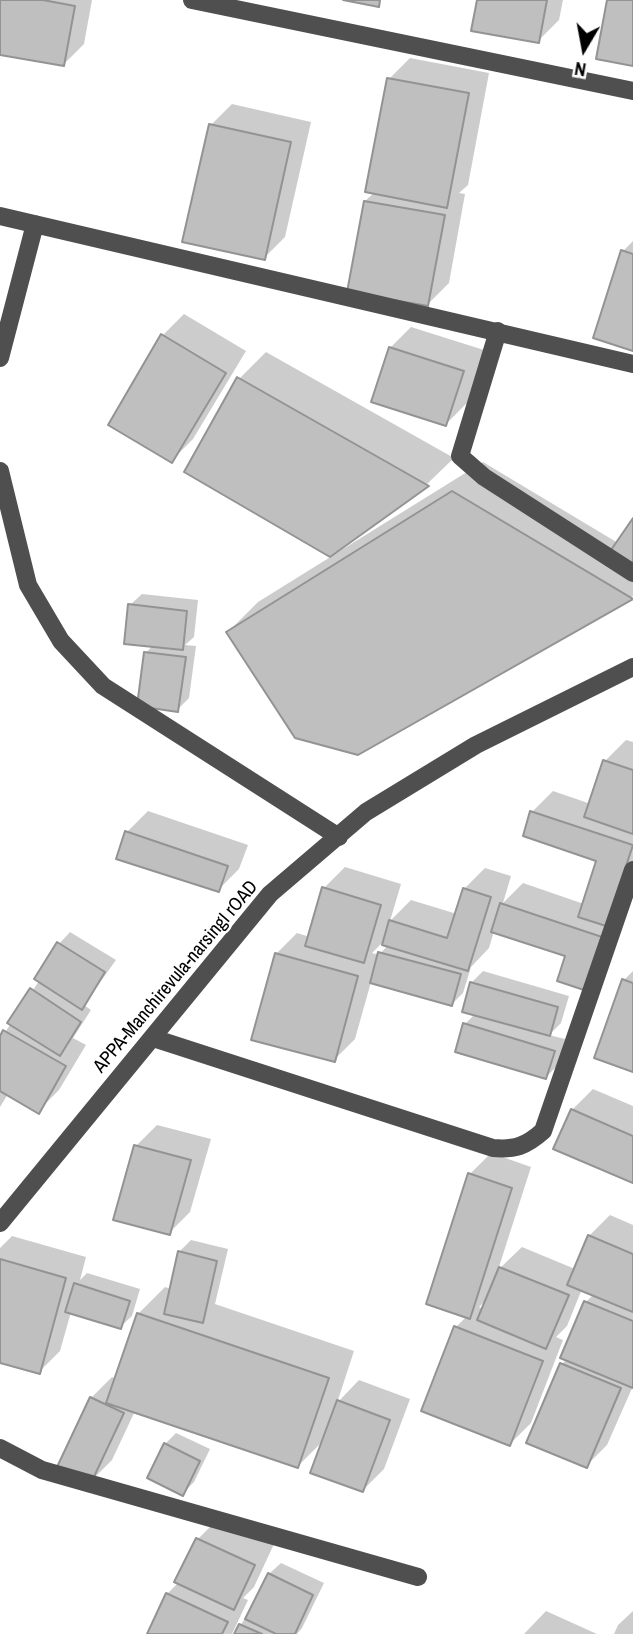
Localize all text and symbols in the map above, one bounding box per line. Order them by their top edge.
north arrow [549,14,619,84]
text: N [573,56,588,83]
street label: APPA-Manchirevula-narsingI rOAD [89,876,263,1078]

